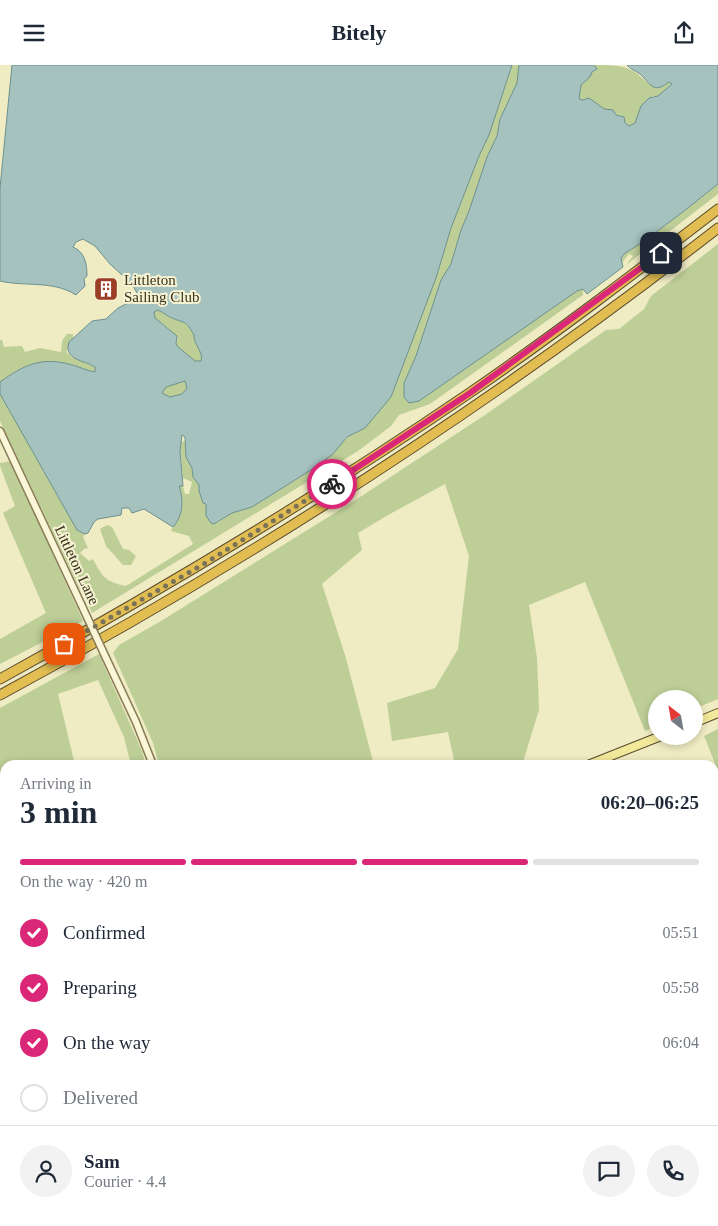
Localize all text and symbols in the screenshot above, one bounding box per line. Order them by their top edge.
icon: menu [20,19,48,47]
icon: share [670,19,698,47]
text: Bitely [332,20,387,45]
pin [640,232,682,274]
icon: home [647,239,675,267]
place label: Littleton Sailing Club [124,272,199,305]
building icon: Littleton Sailing Club [93,276,119,302]
courier [307,459,357,509]
icon: bike [318,470,346,498]
street label: Littleton Lane [52,523,102,607]
pin [43,623,85,665]
icon: bag [50,630,78,658]
north arrow [648,690,702,745]
map controls [648,690,703,745]
text: Arriving in [20,775,92,792]
text: 06:20–06:25 [601,792,699,813]
text: 3 min [20,794,97,830]
text: On the way · 420 m [20,873,148,890]
icon: check [20,919,48,947]
text: Confirmed [63,922,145,943]
text: 05:51 [663,924,699,941]
icon: check [20,974,48,1002]
text: Preparing [63,977,137,998]
text: 05:58 [663,979,699,996]
icon: check [20,1029,48,1057]
text: On the way [63,1032,151,1053]
text: 06:04 [663,1034,699,1051]
text: Delivered [63,1087,138,1108]
button: person [20,1145,72,1197]
button: chat [583,1145,635,1197]
button: phone [647,1145,699,1197]
text: Sam [84,1151,120,1172]
text: Courier · 4.4 [84,1173,166,1190]

